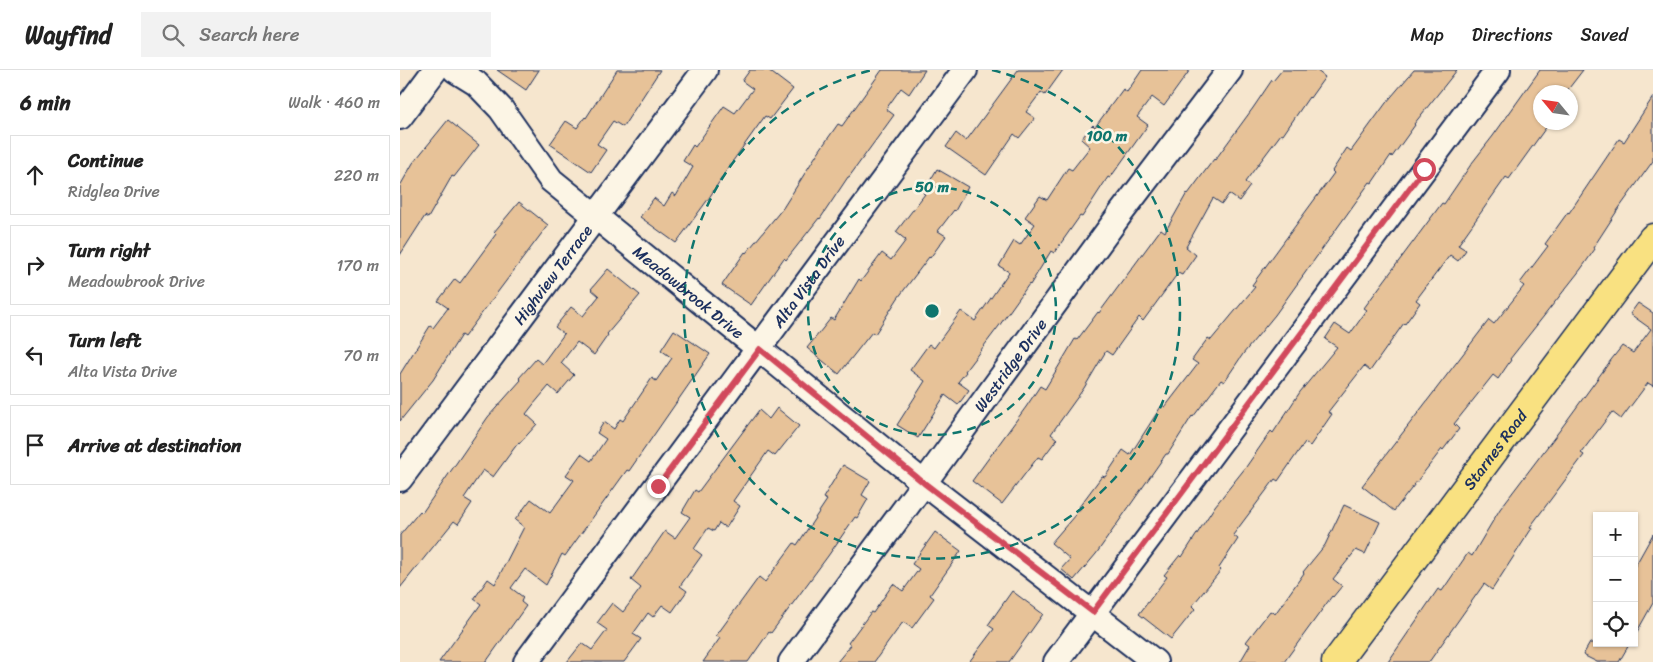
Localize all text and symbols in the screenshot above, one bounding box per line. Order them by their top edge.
search box [141,12,491,57]
text: Wayfind [25,14,111,56]
text: Search here [199,18,299,51]
text: Map [1411,19,1444,51]
text: Directions [1472,19,1553,51]
text: Saved [1581,19,1628,51]
icon: search [159,21,187,49]
text: 6 min [20,84,71,122]
north arrow [1533,85,1578,130]
text: Walk · 460 m [288,88,380,117]
text: 100 m [1087,123,1128,149]
text: Continue [68,144,144,177]
route start [1413,158,1436,181]
icon: ahead [21,161,49,189]
text: 220 m [334,161,379,190]
text: 50 m [915,174,950,200]
text: Ridglea Drive [68,177,160,206]
street label: Highview Terrace [505,218,600,331]
street label: Alta Vista Drive [764,229,853,335]
text: Turn right [68,234,150,267]
street label: Meadowbrook Drive [626,237,751,346]
icon: right [21,251,49,279]
text: 170 m [336,251,379,280]
text: Meadowbrook Drive [68,267,205,296]
centre of rings [923,302,941,320]
street label: Westridge Drive [966,312,1054,418]
text: Turn left [68,324,141,357]
icon: left [21,341,49,369]
text: 70 m [343,341,379,370]
text: Alta Vista Drive [68,357,177,386]
street label: Starnes Road [1455,402,1535,496]
text: Arrive at destination [68,429,241,462]
icon: arrive [21,431,49,459]
route end [647,475,670,498]
map controls [1593,512,1638,647]
button: + [1593,512,1638,557]
button: − [1593,557,1638,602]
button: locate [1593,602,1638,647]

